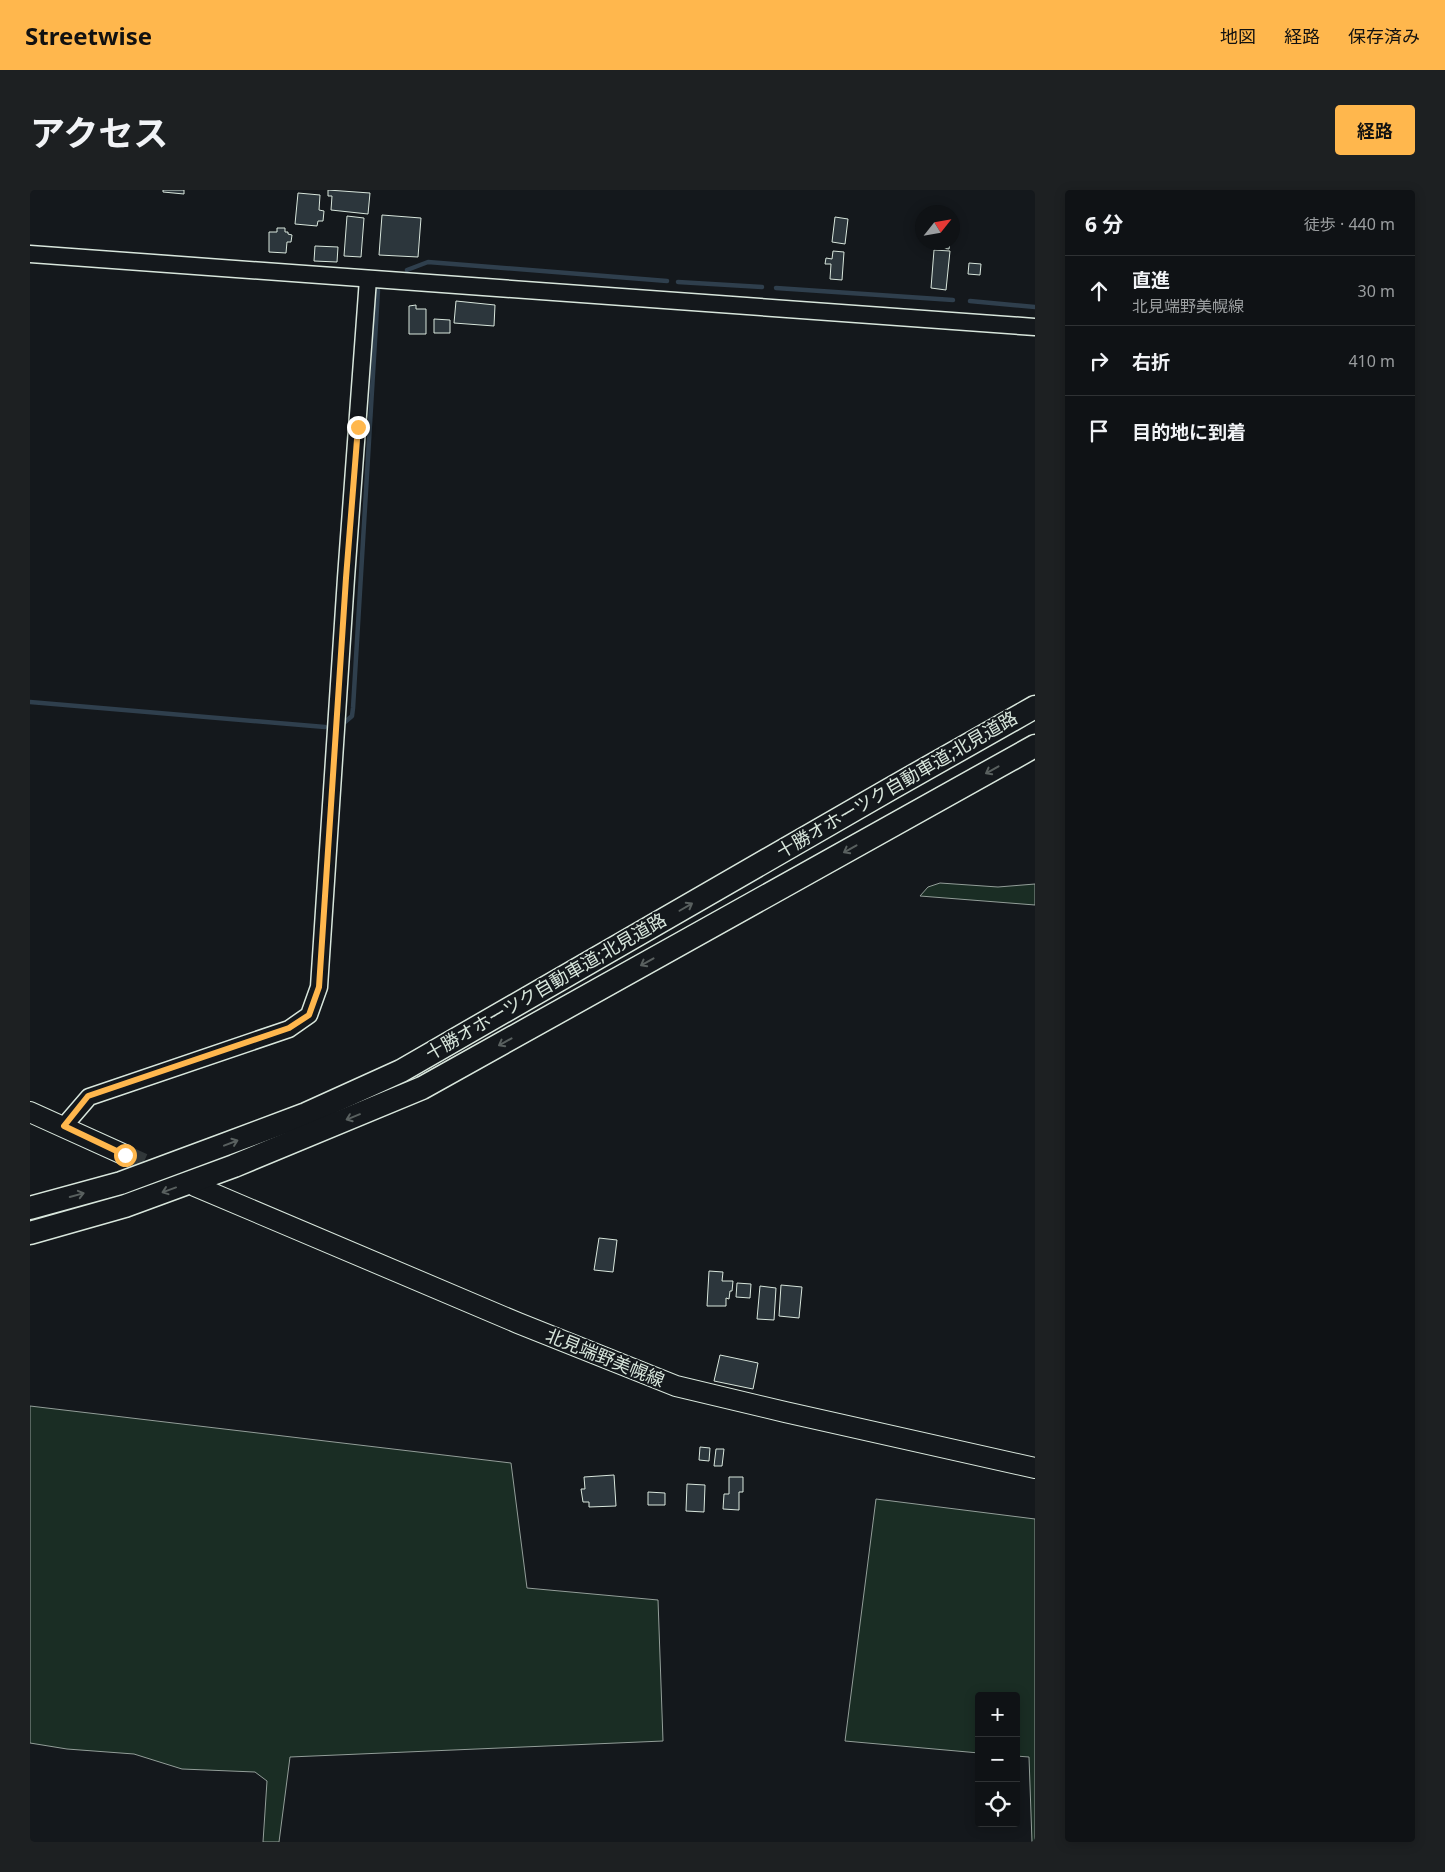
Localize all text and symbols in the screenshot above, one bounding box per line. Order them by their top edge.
text: Streetwise [25,19,152,52]
text: 地図 [1220,24,1256,48]
text: 経路 [1284,24,1320,48]
text: 保存済み [1348,24,1420,48]
button: 経路 [1335,105,1415,155]
text: アクセス [30,109,168,156]
north arrow [915,205,960,250]
text: 6 分 [1085,210,1123,238]
text: 徒歩 · 440 m [1304,213,1395,235]
text: 直進 [1132,267,1170,293]
icon: ahead [1085,277,1113,305]
text: 30 m [1358,280,1395,302]
text: 北見端野美幌線 [1132,295,1244,317]
icon: right [1085,347,1113,375]
text: 右折 [1132,349,1170,375]
text: 410 m [1348,350,1395,372]
route end [347,416,370,439]
icon: arrive [1085,417,1113,445]
text: 目的地に到着 [1132,419,1246,445]
street label: 十勝オホーツク自動車道;北見道路 [772,705,1021,863]
one-way arrow [985,765,1000,775]
one-way arrow [843,844,858,854]
one-way arrow [678,901,692,911]
street label: 十勝オホーツク自動車道;北見道路 [421,907,670,1065]
one-way arrow [641,958,655,968]
one-way arrow [499,1037,513,1047]
one-way arrow [346,1113,361,1123]
one-way arrow [223,1137,238,1146]
route start [114,1144,137,1167]
one-way arrow [162,1186,177,1195]
one-way arrow [69,1190,85,1199]
street label: 北見端野美幌線 [542,1322,668,1392]
map controls [975,1692,1020,1827]
button: + [975,1692,1020,1737]
button: − [975,1737,1020,1782]
button: locate [975,1782,1020,1827]

